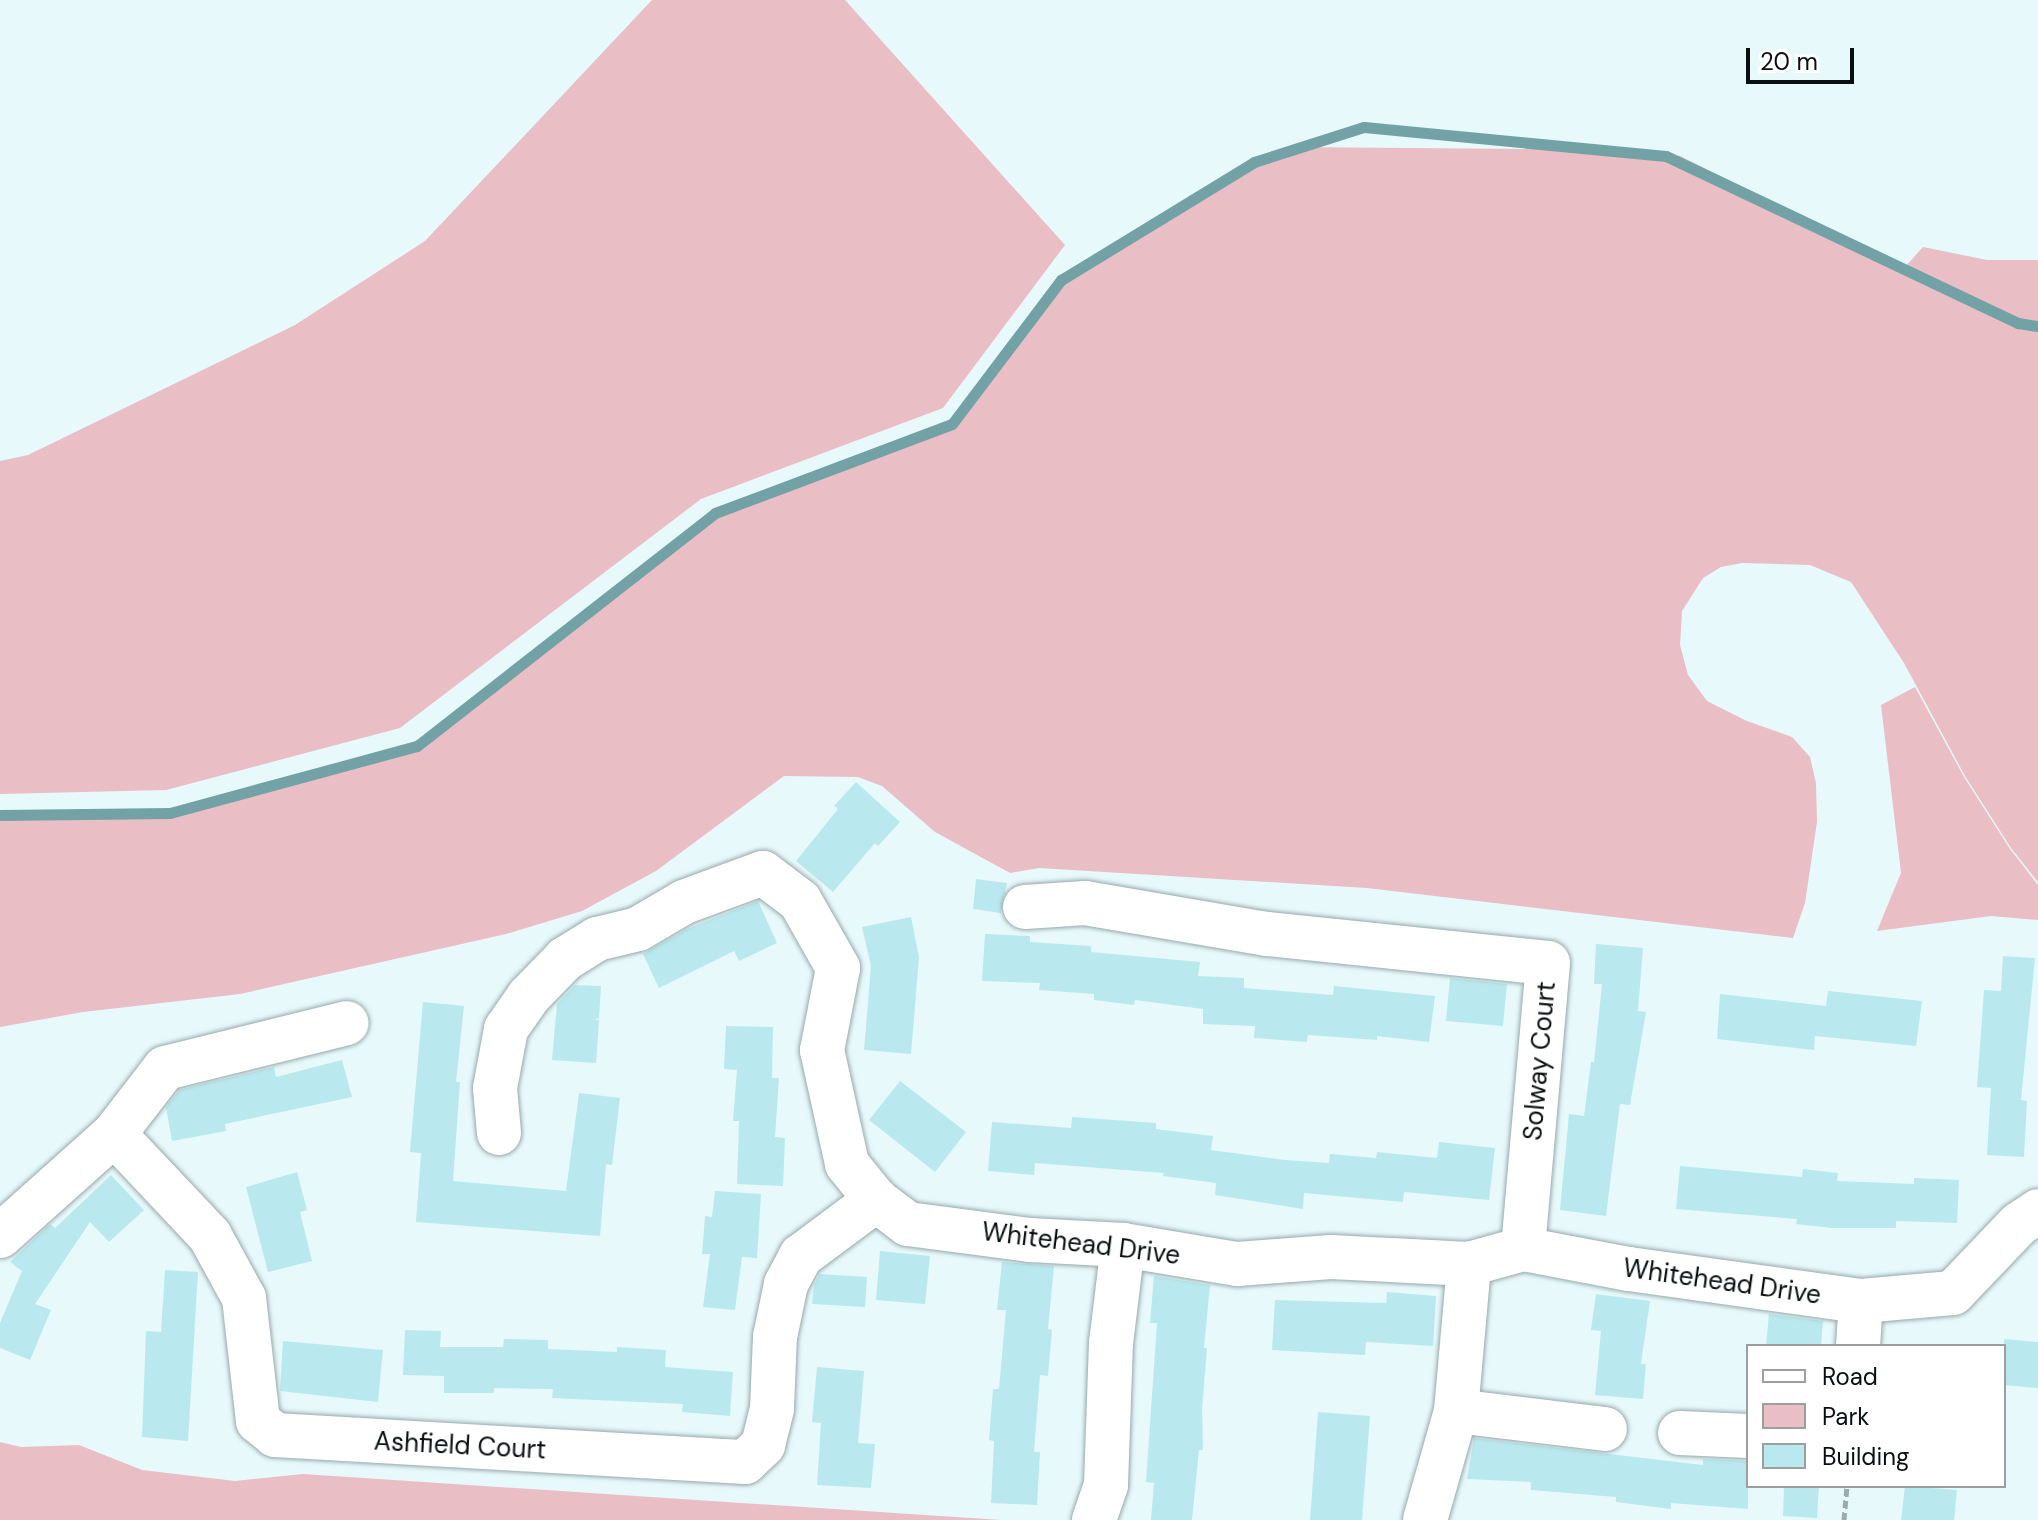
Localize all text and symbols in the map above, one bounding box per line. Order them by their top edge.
scale bar [1750,32,1858,82]
text: 20 m [1760,46,1818,77]
street label: Solway Court [1518,980,1562,1142]
street label: Whitehead Drive [980,1216,1182,1272]
street label: Whitehead Drive [1621,1253,1823,1311]
legend [1746,1344,2006,1488]
text: Road [1822,1361,1878,1392]
text: Park [1822,1401,1869,1432]
street label: Ashfield Court [373,1426,547,1466]
text: Building [1822,1441,1909,1472]

